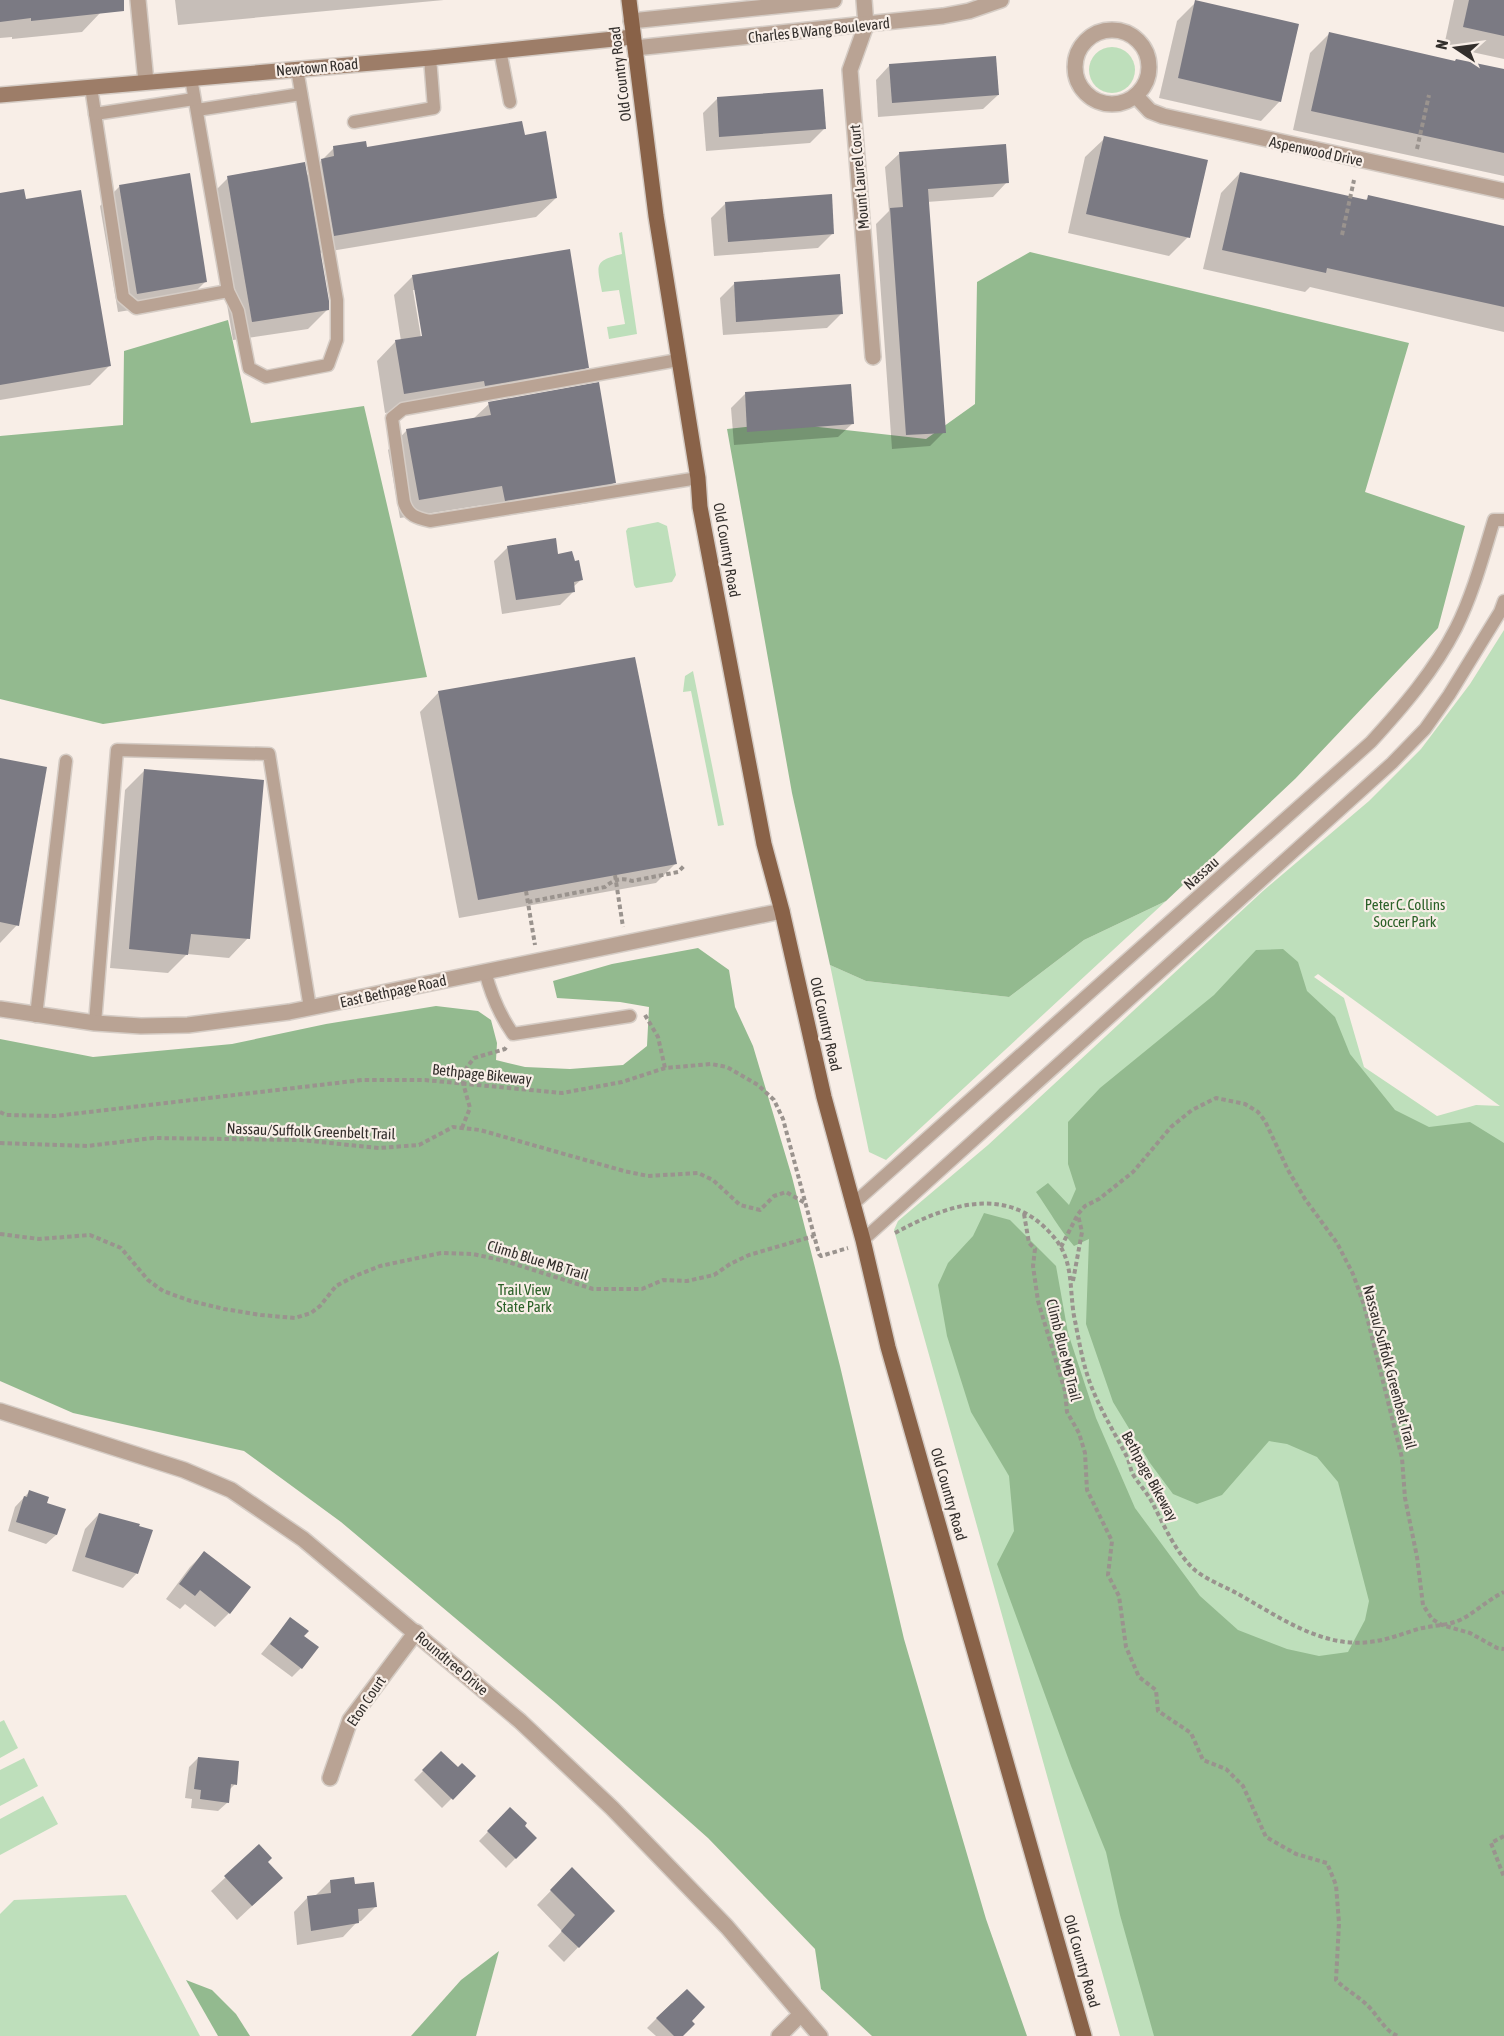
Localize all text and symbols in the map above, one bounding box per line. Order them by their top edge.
street label: Charles B Wang Boulevard [747,14,891,46]
north arrow [1426,18,1486,78]
street label: Old Country Road [606,25,634,123]
text: N [1432,38,1451,51]
street label: Newtown Road [275,55,359,79]
street label: Mount Laurel Court [846,124,872,230]
street label: Aspenwood Drive [1268,133,1364,169]
street label: Old Country Road [710,501,744,599]
street label: Nassau [1180,853,1222,893]
park label: Peter C. Collins Soccer Park [1365,896,1445,930]
street label: East Bethpage Road [338,971,448,1011]
street label: Old Country Road [807,975,845,1073]
street label: Bethpage Bikeway [431,1060,533,1088]
street label: Nassau/Suffolk Greenbelt Trail [226,1120,396,1142]
street label: Climb Blue MB Trail [485,1237,591,1283]
park label: Trail View State Park [496,1281,552,1315]
street label: Nassau/Suffolk Greenbelt Trail [1360,1283,1420,1451]
street label: Climb Blue MB Trail [1043,1297,1085,1403]
street label: Bethpage Bikeway [1118,1428,1182,1524]
street label: Old Country Road [928,1446,970,1542]
street label: Roundtree Drive [412,1628,492,1698]
street label: Eton Court [343,1673,389,1729]
street label: Old Country Road [1061,1913,1103,2009]

